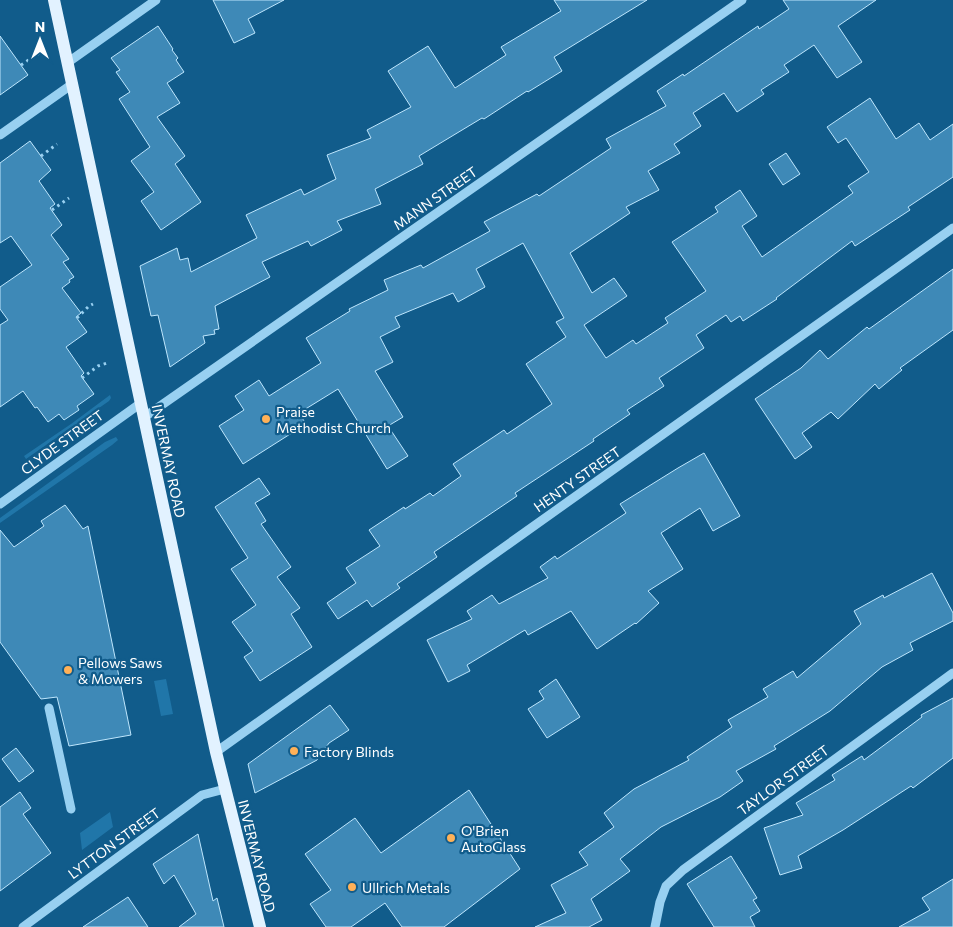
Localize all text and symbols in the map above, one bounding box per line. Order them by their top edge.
north arrow [15,15,65,65]
text: N [35,18,45,35]
street label: MANN STREET [390,163,480,233]
street label: INVERMAY ROAD [149,403,189,519]
place label: Praise Methodist Church [276,403,391,436]
street label: CLYDE STREET [17,406,107,478]
marker: Praise Methodist Church [260,413,272,425]
street label: HENTY STREET [530,443,624,515]
place label: Pellows Saws & Mowers [78,654,162,687]
marker: Pellows Saws & Mowers [62,664,74,676]
street label: TAYLOR STREET [734,741,832,819]
place label: Factory Blinds [304,743,394,760]
marker: Factory Blinds [288,745,300,757]
street label: INVERMAY ROAD [235,798,279,914]
street label: LYTTON STREET [65,804,163,882]
place label: O'Brien AutoGlass [461,822,526,855]
marker: O'Brien AutoGlass [445,832,457,844]
place label: Ullrich Metals [362,879,450,896]
marker: Ullrich Metals [346,881,358,893]

